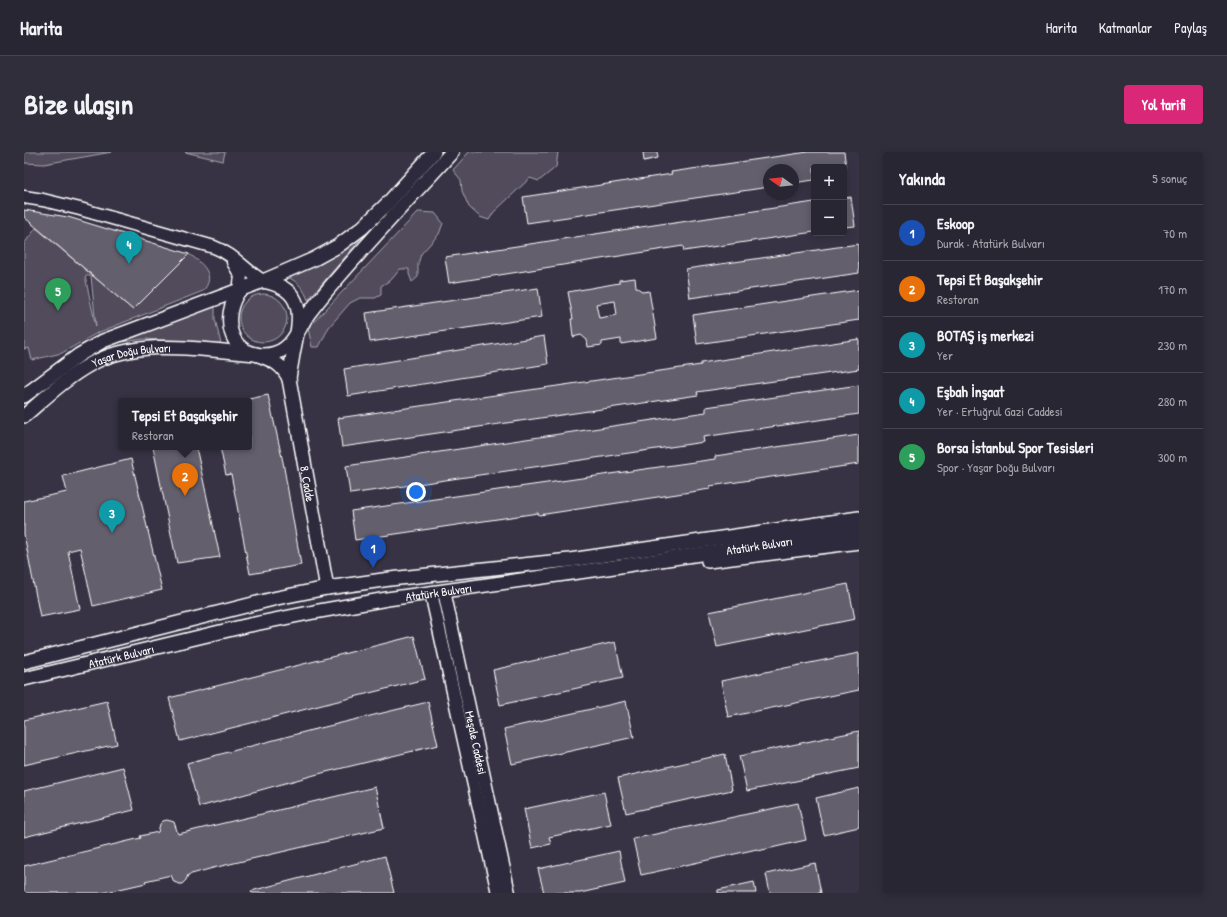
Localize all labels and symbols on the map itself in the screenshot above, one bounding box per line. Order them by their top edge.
north arrow [763,164,799,200]
pin: 4 [116,231,142,264]
pin: 5 [45,278,71,311]
street label: Yaşar Doğu Bulvarı [88,339,171,371]
pin: 2 [172,463,198,496]
street label: 8. Cadde [296,464,320,503]
your location [406,482,426,502]
pin: 3 [99,500,125,533]
street label: Atatürk Bulvarı [725,532,794,558]
pin: 1 [360,535,386,568]
street label: Atatürk Bulvarı [404,579,473,605]
street label: Atatürk Bulvarı [87,640,156,672]
street label: Meşale Caddesi [461,709,492,776]

